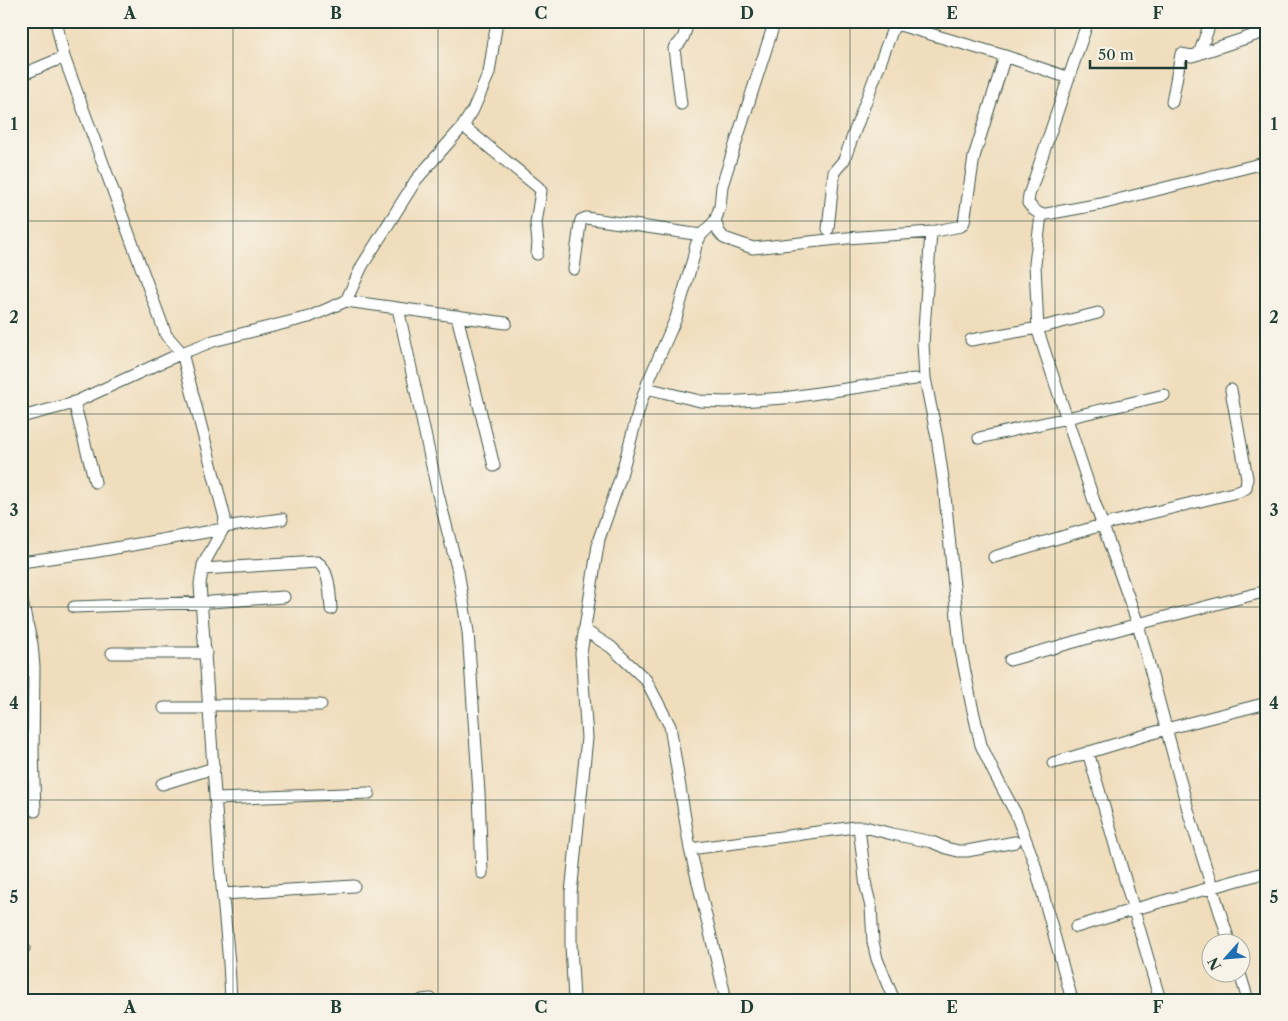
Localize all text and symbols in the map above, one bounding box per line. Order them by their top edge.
text: A [123,3,137,23]
text: B [330,3,342,23]
text: C [535,3,547,23]
text: D [740,3,754,23]
text: E [946,3,958,23]
text: F [1153,3,1164,23]
scale bar [1090,38,1187,70]
text: 50 m [1098,45,1134,64]
text: 1 [10,114,18,134]
text: 1 [1270,114,1278,134]
text: 2 [9,307,19,327]
text: 2 [1269,307,1279,327]
text: 3 [9,500,19,520]
text: 3 [1269,500,1279,520]
text: 4 [9,693,19,713]
text: 4 [1269,693,1279,713]
text: 5 [10,887,19,907]
text: 5 [1270,887,1279,907]
north arrow [1200,934,1250,984]
text: N [1204,954,1225,973]
text: A [123,997,137,1017]
text: B [330,997,342,1017]
text: C [535,997,547,1017]
text: D [740,997,754,1017]
text: E [946,997,958,1017]
text: F [1153,997,1164,1017]

